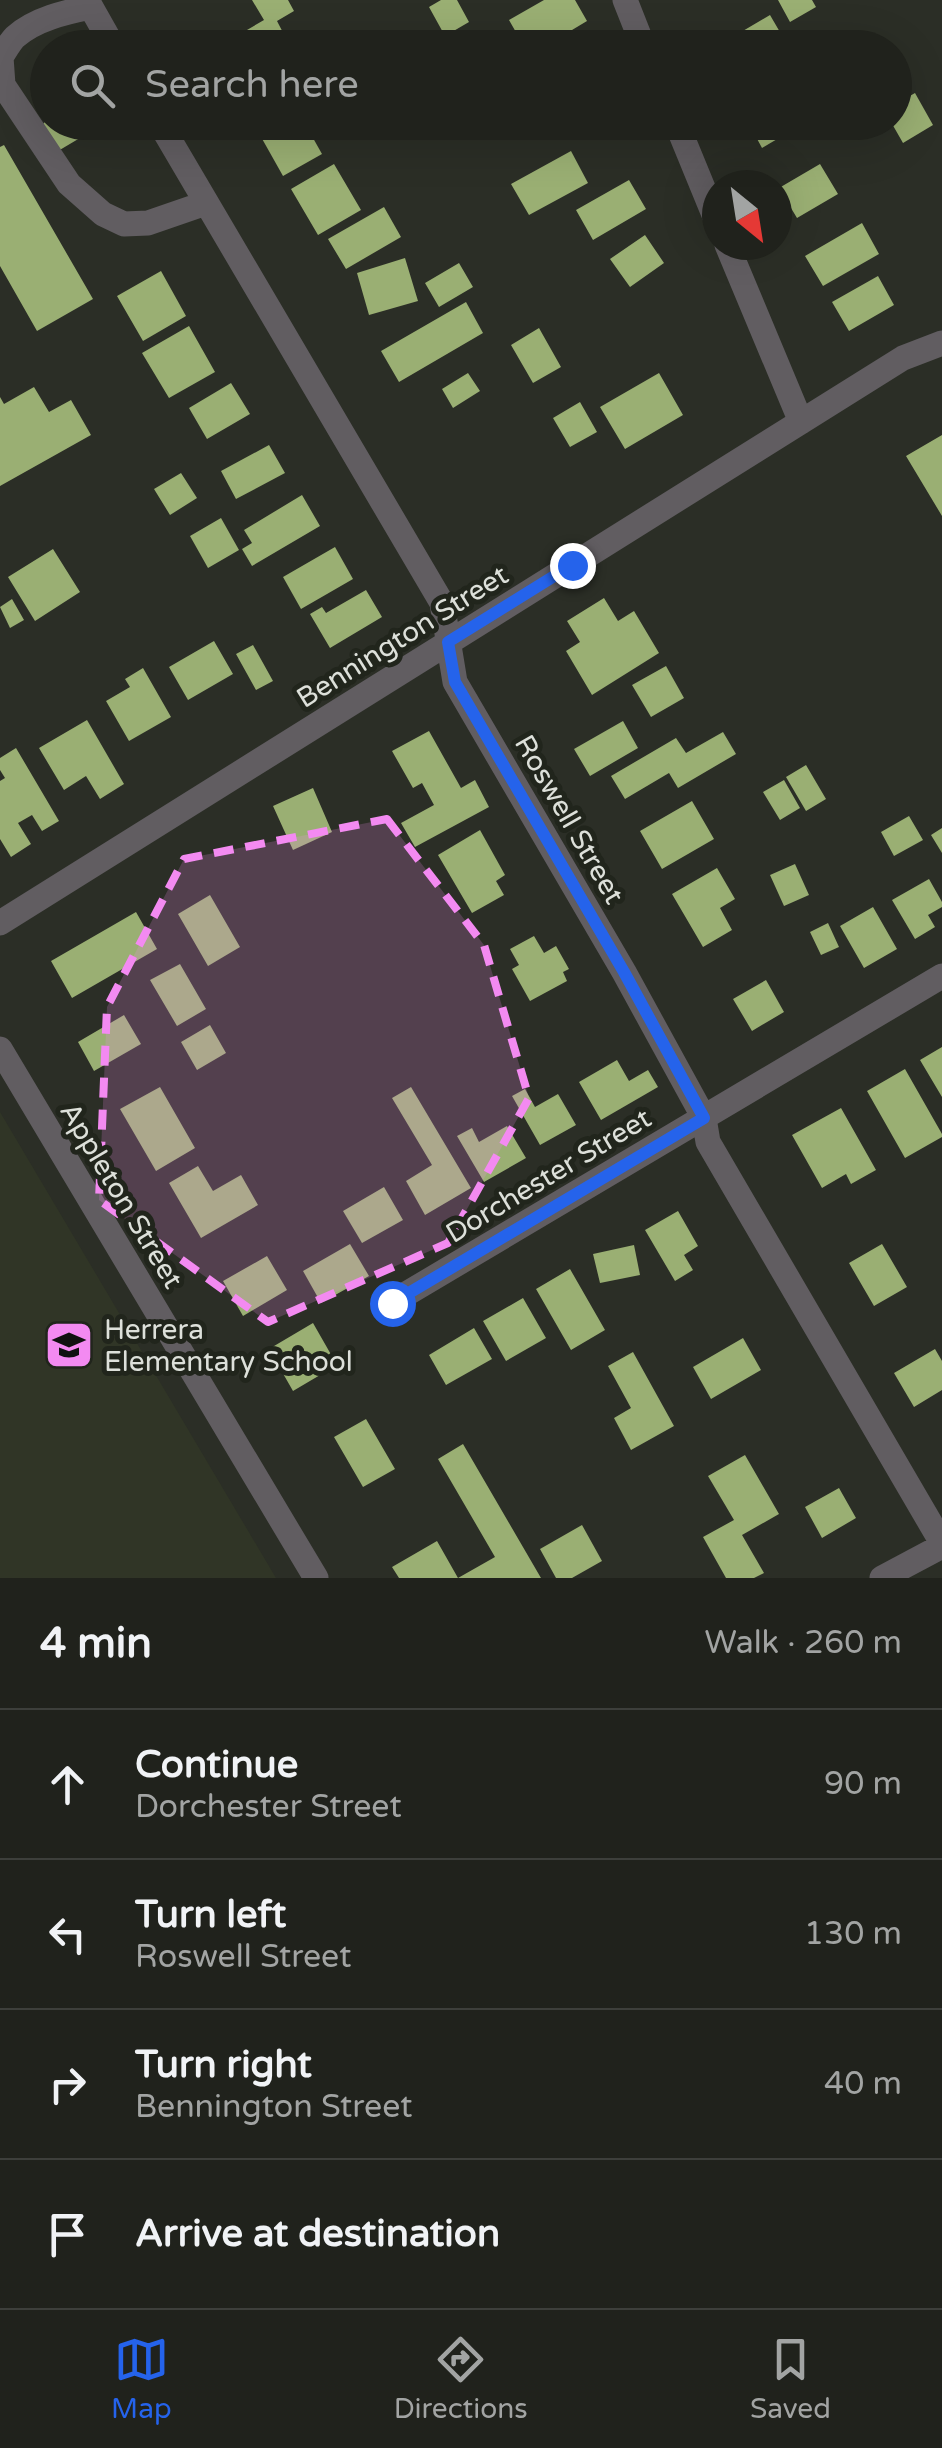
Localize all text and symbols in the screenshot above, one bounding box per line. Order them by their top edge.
search box [30,30,912,140]
icon: search [65,58,120,113]
text: Search here [145,62,359,108]
north arrow [702,170,792,260]
route end [550,543,596,589]
street label: Bennington Street [291,558,515,716]
street label: Roswell Street [507,729,631,910]
street label: Appleton Street [52,1096,190,1295]
street label: Dorchester Street [440,1101,658,1251]
route start [370,1281,416,1327]
place label: Herrera Elementary School [104,1313,353,1379]
school or university icon: Herrera Elementary School [43,1319,95,1371]
text: 4 min [40,1618,152,1669]
text: Walk · 260 m [705,1624,902,1662]
text: Continue [135,1742,298,1788]
icon: ahead [40,1757,95,1812]
text: 90 m [824,1765,902,1803]
text: Dorchester Street [135,1788,402,1826]
text: Turn left [135,1892,286,1938]
icon: left [40,1907,95,1962]
text: 130 m [804,1915,902,1953]
text: Roswell Street [135,1938,351,1976]
text: Turn right [135,2042,312,2088]
icon: right [40,2057,95,2112]
text: 40 m [824,2065,902,2103]
text: Bennington Street [135,2088,412,2126]
icon: arrive [40,2207,95,2262]
text: Arrive at destination [135,2211,500,2257]
tab: Map [111,2332,172,2426]
tab: Directions [394,2332,528,2426]
tab: Saved [750,2332,831,2426]

